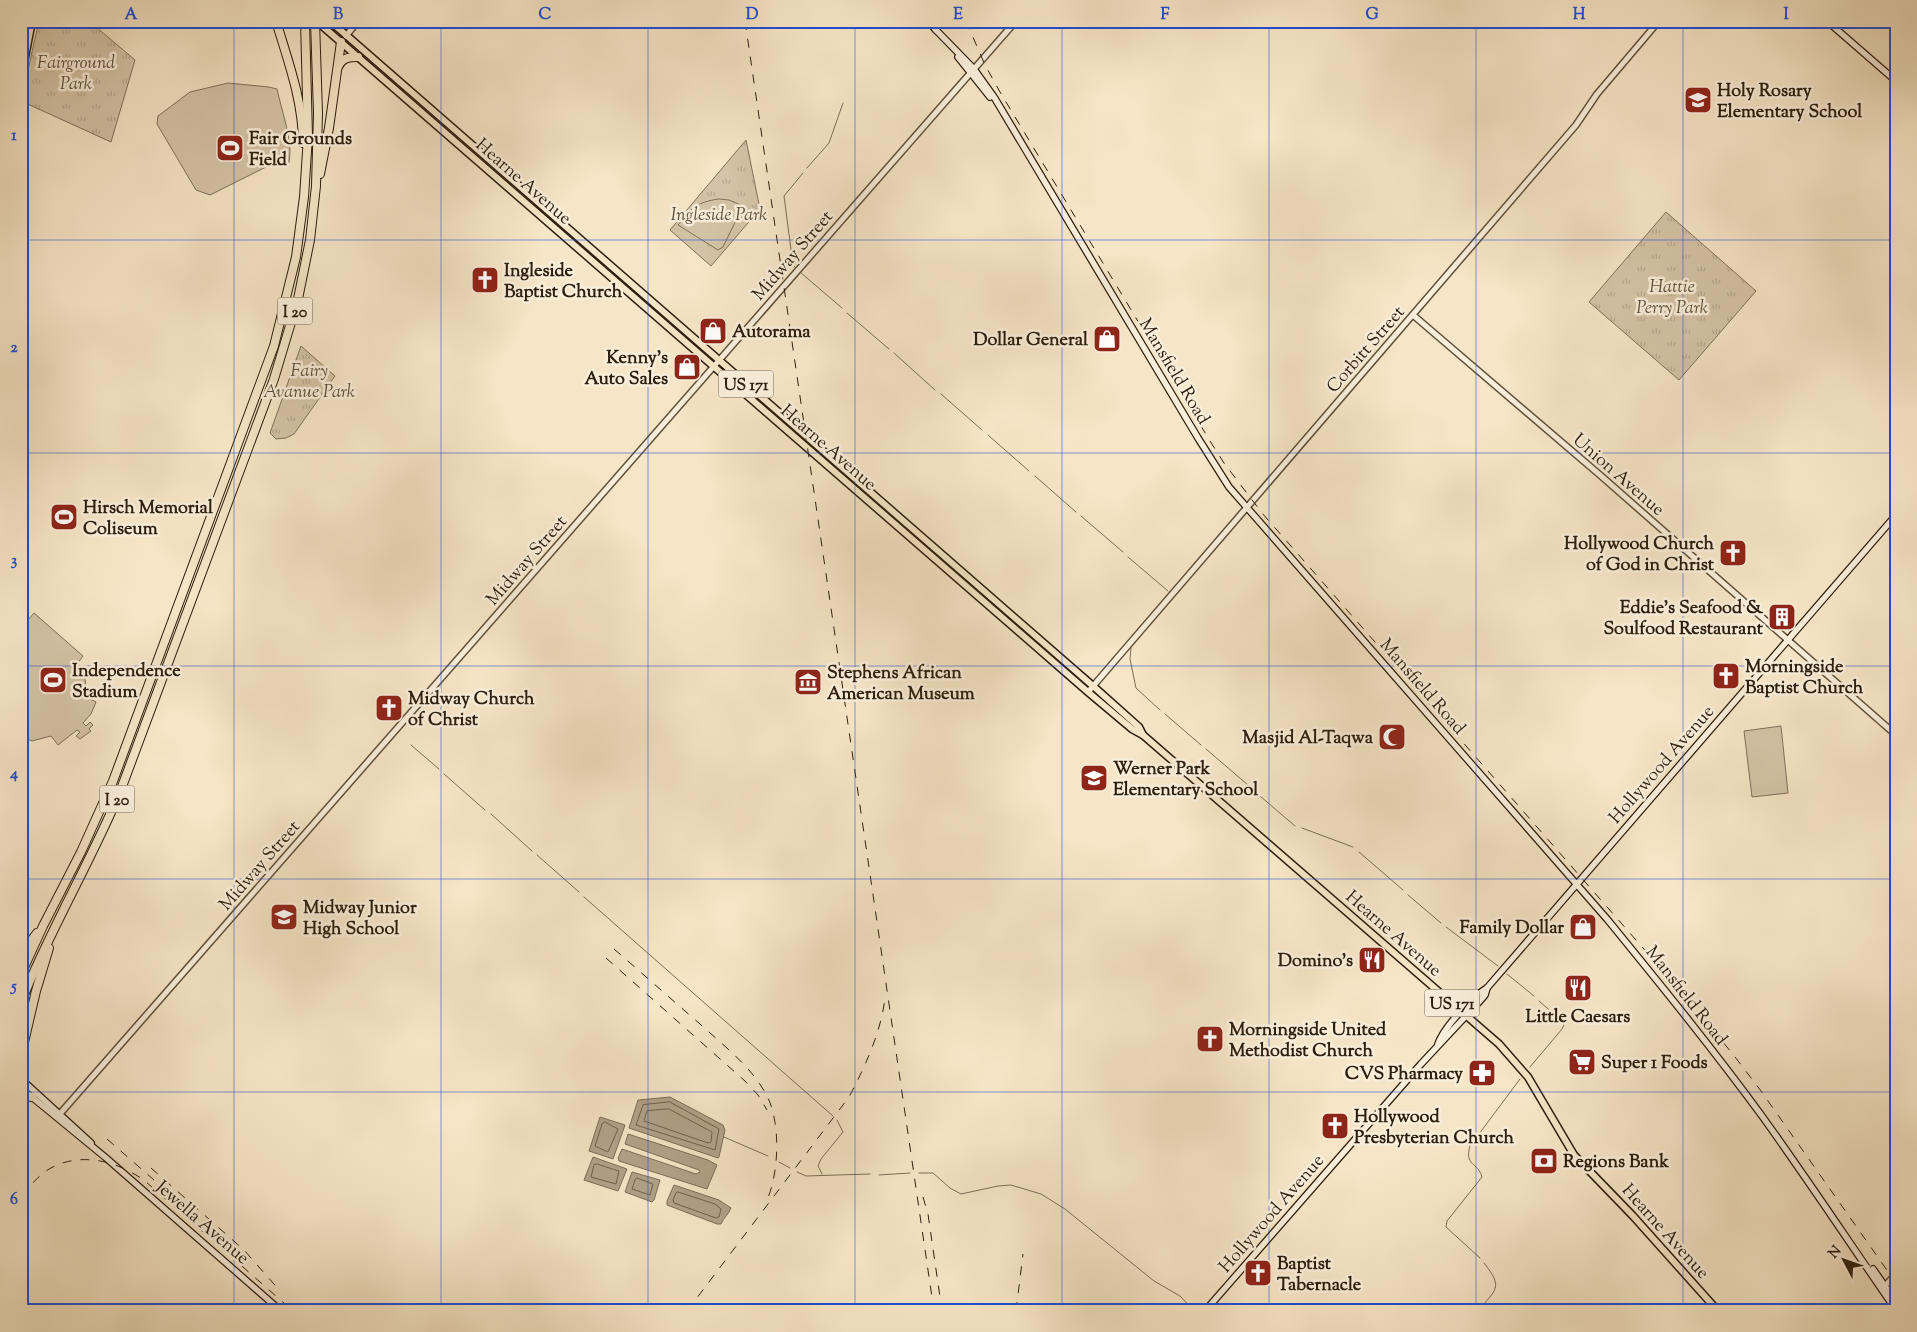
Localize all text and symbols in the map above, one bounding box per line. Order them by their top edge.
text: A [125,4,138,27]
text: B [333,4,343,27]
text: C [539,4,552,27]
text: D [746,4,759,27]
text: E [953,4,963,27]
text: F [1161,4,1170,27]
text: G [1365,4,1379,27]
text: H [1573,4,1586,27]
text: I [1783,4,1789,27]
park label: Fairground Park [37,51,115,98]
place label: Holy Rosary Elementary School [1717,79,1863,126]
school or university icon: Holy Rosary Elementary School [1683,85,1713,115]
text: 1 [11,125,17,148]
place label: Fair Grounds Field [249,127,352,174]
sports icon: Fair Grounds Field [215,133,245,163]
street label: Hearne Avenue [469,133,577,232]
park label: Ingleside Park [671,203,767,229]
street label: Midway Street [747,205,840,307]
place label: Ingleside Baptist Church [504,259,623,306]
church icon: Ingleside Baptist Church [470,265,500,295]
park label: Hattie Perry Park [1636,275,1708,322]
road number: I 20 [278,298,312,324]
street label: Corbitt Street [1321,301,1412,400]
street label: Mansfield Road [1131,314,1215,430]
shop icon: Autorama [698,316,728,346]
place label: Autorama [732,320,811,346]
shop icon: Dollar General [1092,324,1122,354]
place label: Dollar General [973,328,1089,354]
text: 2 [10,337,18,360]
place label: Kenny's Auto Sales [584,346,668,393]
shop icon: Kenny's Auto Sales [672,352,702,382]
park label: Fairy Avanue Park [263,359,355,406]
road number: US 171 [718,370,774,398]
street label: Hearne Avenue [774,399,882,498]
street label: Union Avenue [1566,428,1670,523]
place label: Hirsch Memorial Coliseum [83,496,214,543]
sports icon: Hirsch Memorial Coliseum [49,502,79,532]
street label: Midway Street [481,510,574,612]
place label: Hollywood Church of God in Christ [1564,532,1715,579]
church icon: Hollywood Church of God in Christ [1718,538,1748,568]
text: 3 [11,550,18,573]
place label: Eddie's Seafood & Soulfood Restaurant [1603,596,1764,643]
building icon: Eddie's Seafood & Soulfood Restaurant [1767,602,1797,632]
street label: Mansfield Road [1372,634,1471,741]
place label: Morningside Baptist Church [1745,655,1864,702]
place label: Independence Stadium [72,659,181,706]
place label: Stephens African American Museum [827,661,975,708]
church icon: Morningside Baptist Church [1711,661,1741,691]
sports icon: Independence Stadium [38,665,68,695]
museum icon: Stephens African American Museum [793,667,823,697]
place label: Midway Church of Christ [408,687,535,734]
church icon: Midway Church of Christ [374,693,404,723]
street label: Hollywood Avenue [1604,700,1721,830]
mosque icon: Masjid Al-Taqwa [1377,722,1407,752]
place label: Masjid Al-Taqwa [1242,726,1374,752]
place label: Werner Park Elementary School [1113,757,1259,804]
text: 4 [9,763,18,786]
school or university icon: Werner Park Elementary School [1079,763,1109,793]
road number: I 20 [100,786,134,812]
street label: Midway Street [214,815,307,917]
street label: Hearne Avenue [1339,885,1447,984]
place label: Midway Junior High School [303,896,417,943]
school or university icon: Midway Junior High School [269,902,299,932]
shop icon: Family Dollar [1568,912,1598,942]
place label: Family Dollar [1460,916,1564,942]
street label: Mansfield Road [1638,941,1733,1051]
restaurant icon: Domino's [1357,945,1387,975]
place label: Domino's [1278,949,1353,975]
restaurant icon: Little Caesars [1563,973,1593,1003]
text: 5 [9,976,17,999]
road number: US 171 [1424,990,1480,1016]
place label: Little Caesars [1526,1005,1630,1031]
place label: Morningside United Methodist Church [1229,1018,1387,1065]
church icon: Morningside United Methodist Church [1195,1024,1225,1054]
supermarket icon: Super 1 Foods [1567,1047,1597,1077]
place label: Super 1 Foods [1601,1051,1708,1077]
pharmacy icon: CVS Pharmacy [1467,1058,1497,1088]
place label: CVS Pharmacy [1345,1062,1463,1088]
place label: Hollywood Presbyterian Church [1354,1105,1514,1152]
church icon: Hollywood Presbyterian Church [1320,1111,1350,1141]
bank icon: Regions Bank [1529,1146,1559,1176]
street label: Hollywood Avenue [1214,1149,1331,1279]
place label: Regions Bank [1563,1150,1669,1176]
street label: Jewella Avenue [148,1175,254,1272]
street label: Hearne Avenue [1615,1179,1714,1286]
text: 6 [10,1189,18,1212]
north arrow [1820,1234,1870,1284]
text: N [1824,1242,1847,1264]
place label: Baptist Tabernacle [1277,1252,1362,1299]
church icon: Baptist Tabernacle [1243,1258,1273,1288]

